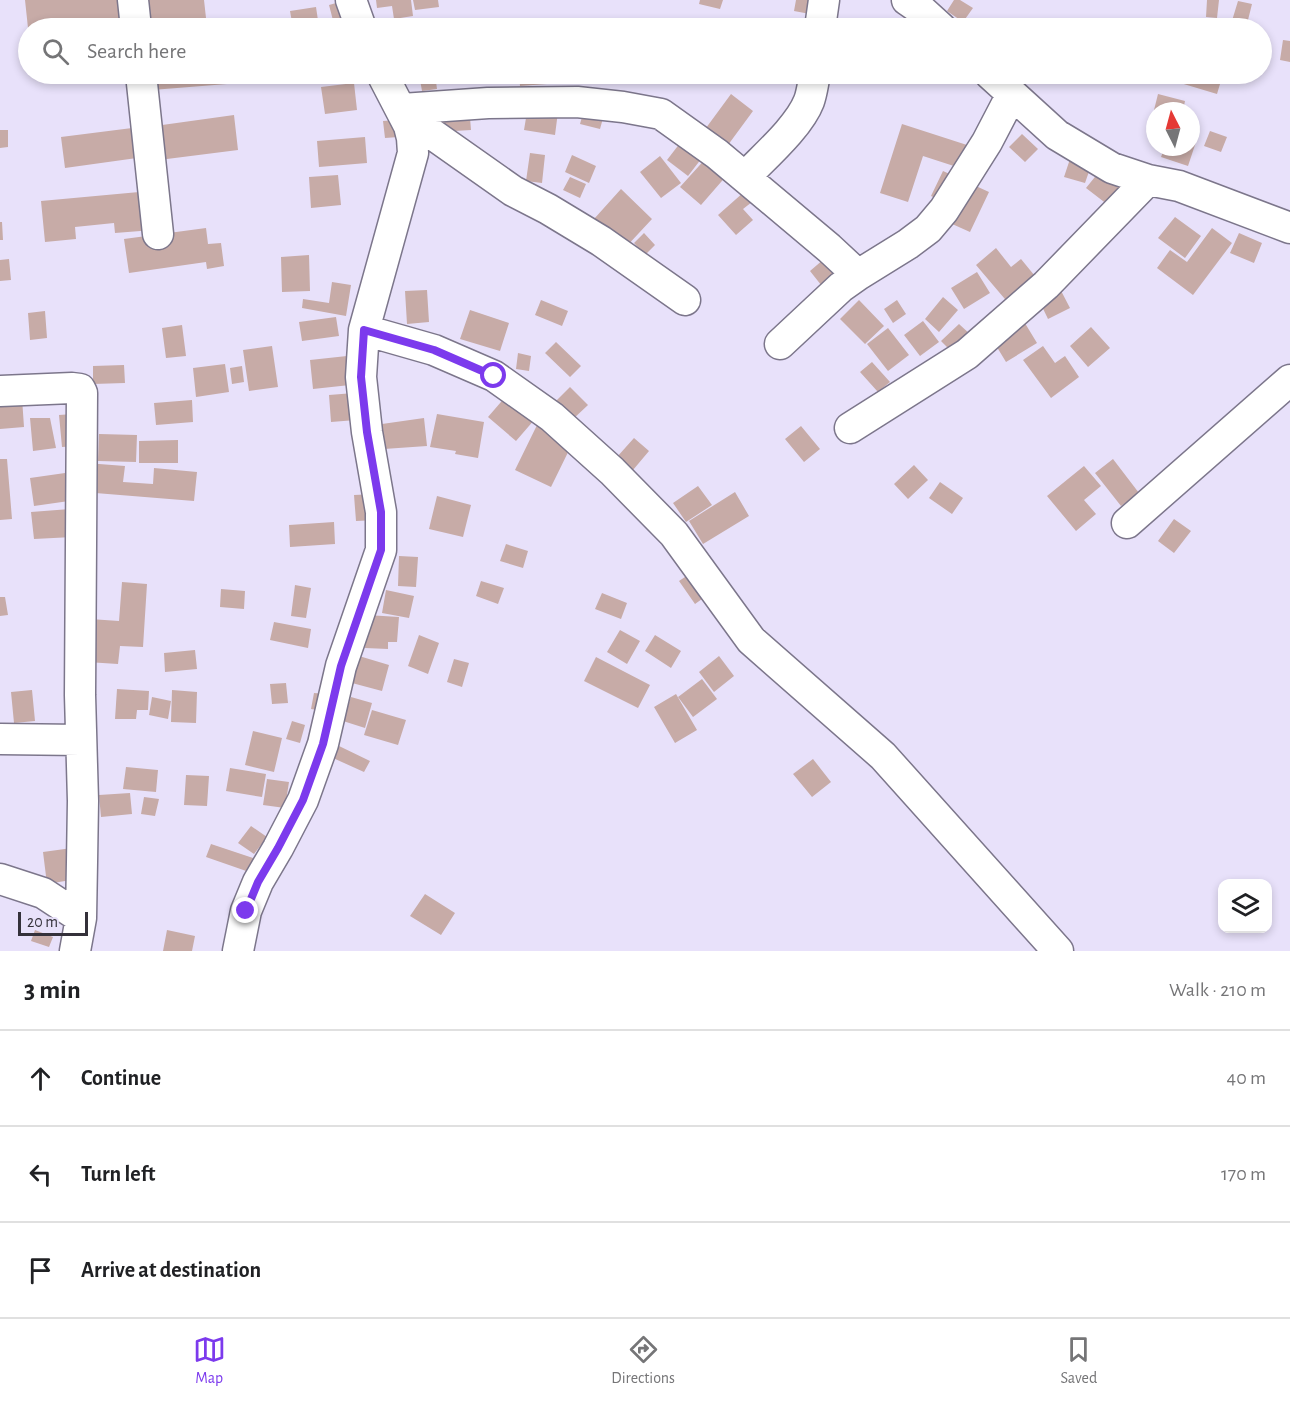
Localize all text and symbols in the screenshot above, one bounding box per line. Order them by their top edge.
search box [18,18,1272,84]
icon: search [39,35,72,68]
text: Search here [87,40,186,62]
north arrow [1146,102,1200,156]
route start [480,362,506,388]
map controls [1218,879,1272,933]
button: layers [1218,879,1272,933]
route end [232,897,258,923]
scale bar [18,909,88,936]
text: 20 m [27,914,58,930]
text: 3 min [24,977,81,1003]
text: Walk · 210 m [1169,980,1266,1000]
icon: ahead [24,1062,57,1095]
text: Continue [81,1067,161,1089]
text: 40 m [1227,1068,1266,1088]
icon: left [24,1158,57,1191]
text: Turn left [81,1163,155,1185]
text: 170 m [1221,1164,1266,1184]
icon: arrive [24,1254,57,1287]
text: Arrive at destination [81,1259,261,1281]
tab: Map [193,1333,226,1388]
tab: Directions [611,1333,675,1388]
tab: Saved [1061,1333,1097,1388]

